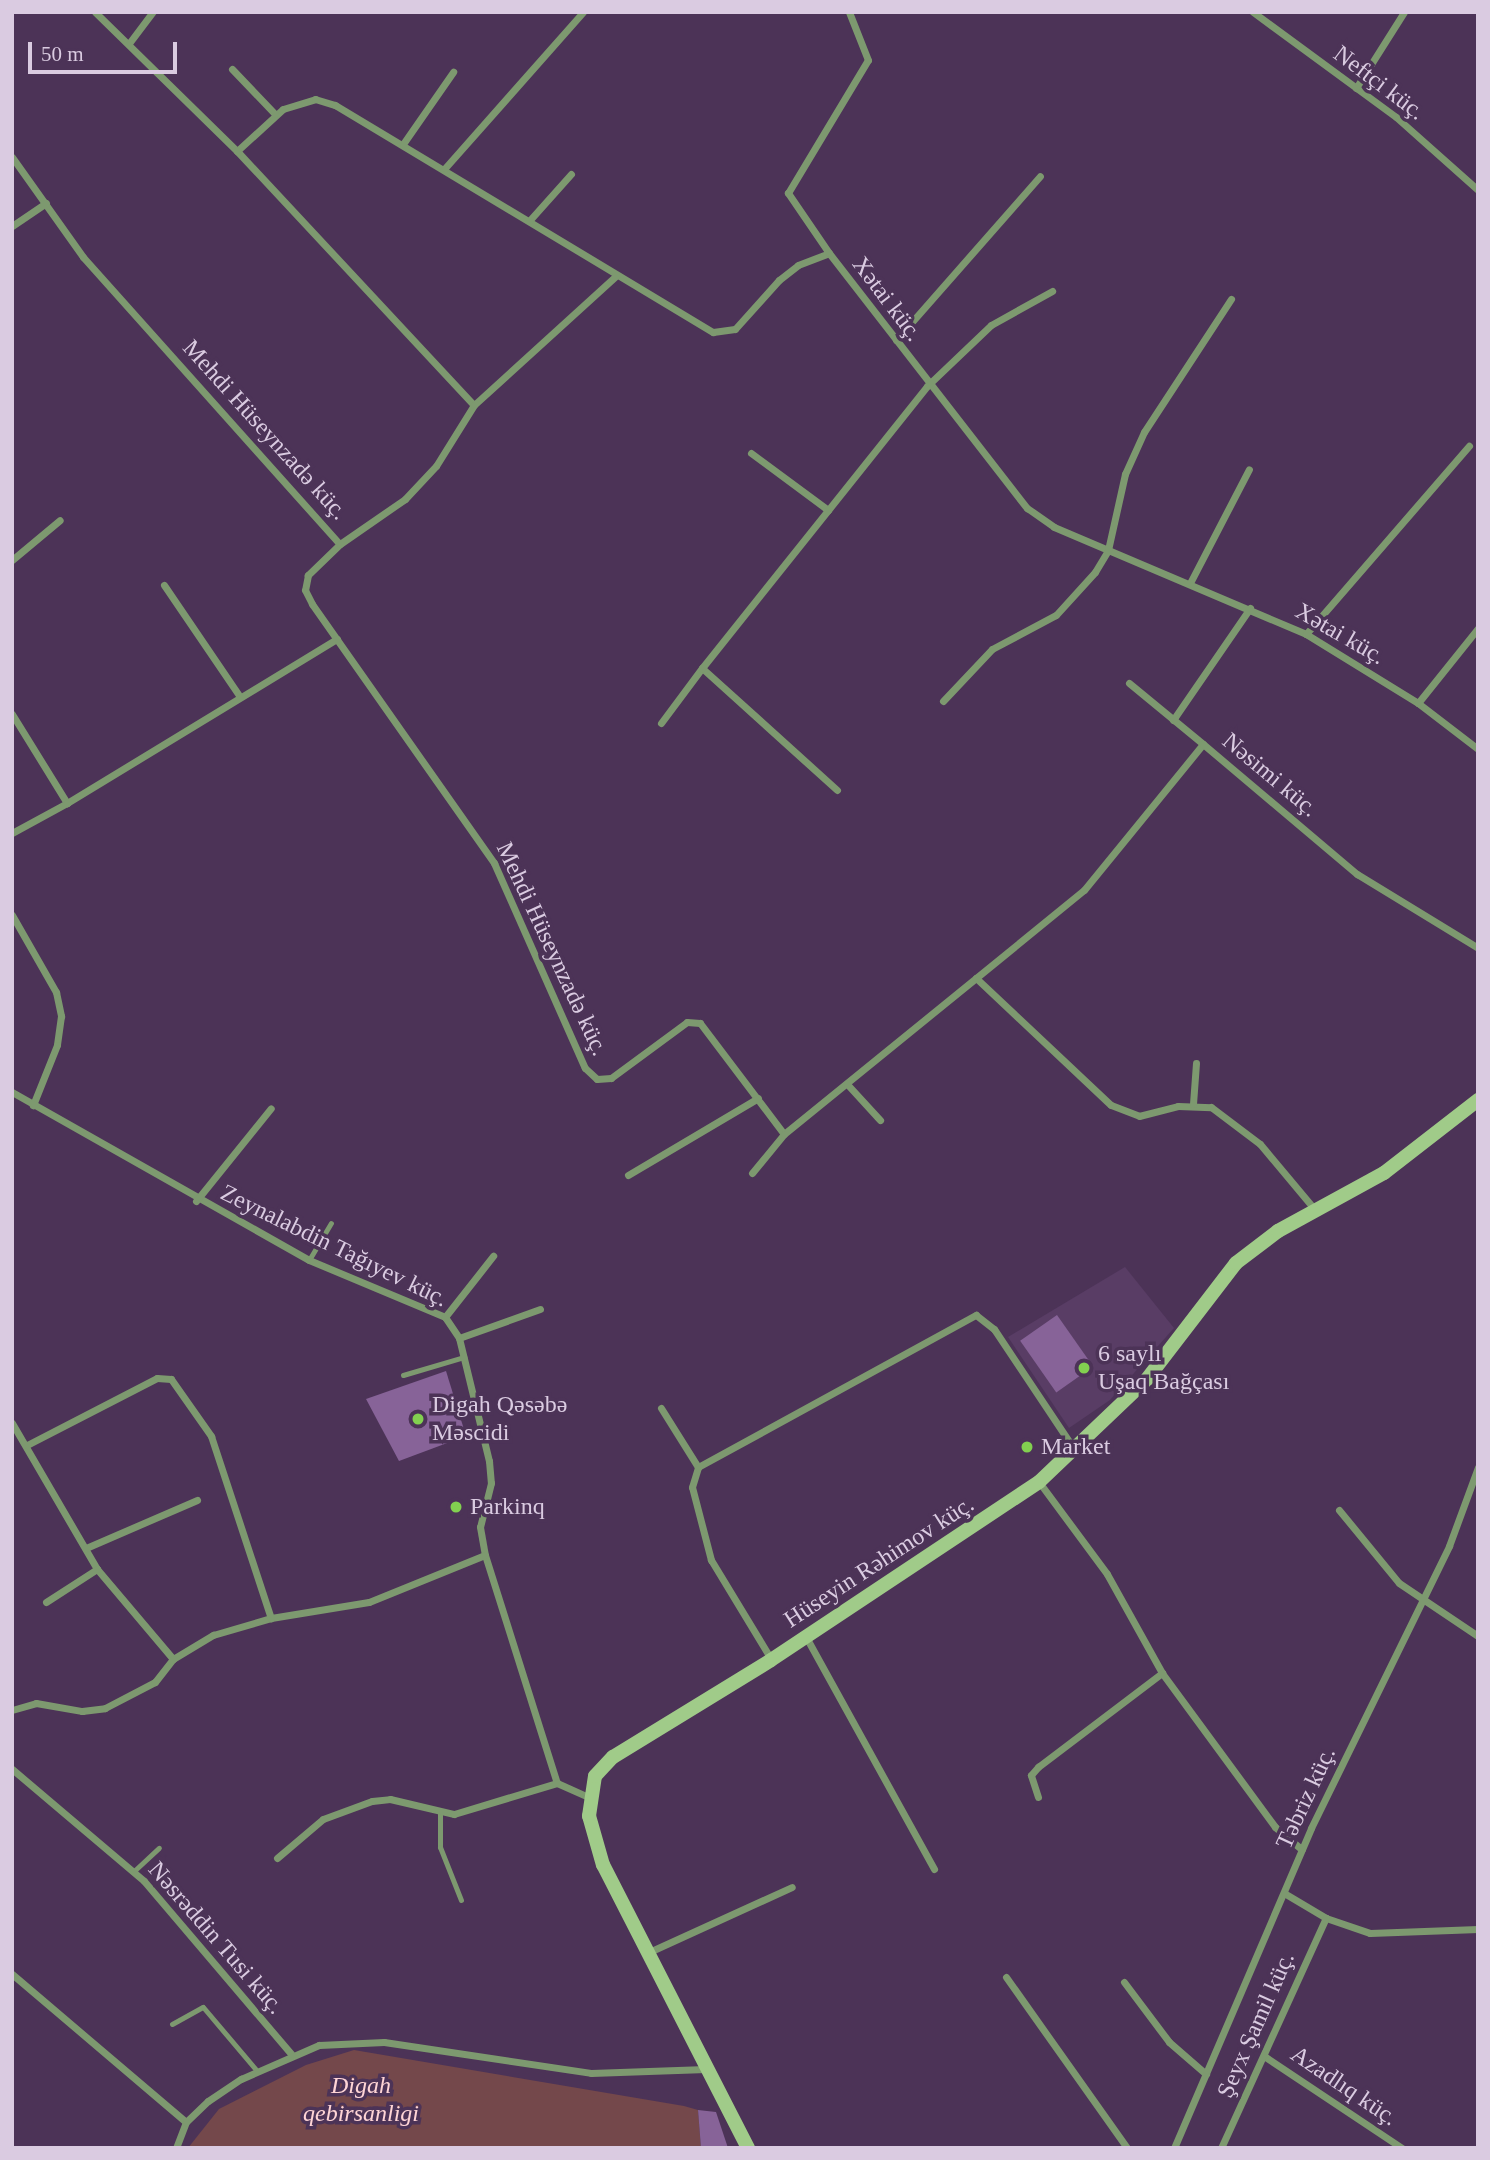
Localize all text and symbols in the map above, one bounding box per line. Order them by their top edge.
scale bar [32,28,180,72]
street label: Neftçi küç. [1328,39,1430,127]
text: 50 m [41,42,84,66]
street label: Xətai küç. [846,251,928,347]
street label: Mehdi Hüseynzadə küç. [176,334,354,526]
street label: Xətai küç. [1290,597,1390,671]
street label: Nəsimi küç. [1216,727,1324,823]
street label: Mehdi Hüseynzadə küç. [490,838,614,1060]
street label: Zeynalabdin Tağıyev küç. [216,1178,452,1314]
place label: 6 saylı Uşaq Bağçası [1098,1340,1229,1396]
marker: 6 saylı Uşaq Bağçası [1076,1360,1092,1376]
place label: Digah Qəsəbə Məscidi [432,1391,567,1447]
marker: Digah Qəsəbə Məscidi [410,1411,426,1427]
place label: Market [1041,1433,1110,1461]
marker: Market [1019,1439,1035,1455]
street label: Hüseyin Rəhimov küç. [779,1490,979,1634]
place label: Parkinq [470,1493,545,1521]
marker: Parkinq [448,1499,464,1515]
street label: Təbriz küç. [1270,1742,1342,1854]
street label: Nəsrəddin Tusi küç. [142,1856,290,2020]
street label: Şeyx Şamil küç. [1211,1948,1301,2102]
street label: Azadlıq küç. [1285,2040,1403,2132]
park label: Digah qebirsanligi [303,2072,419,2128]

